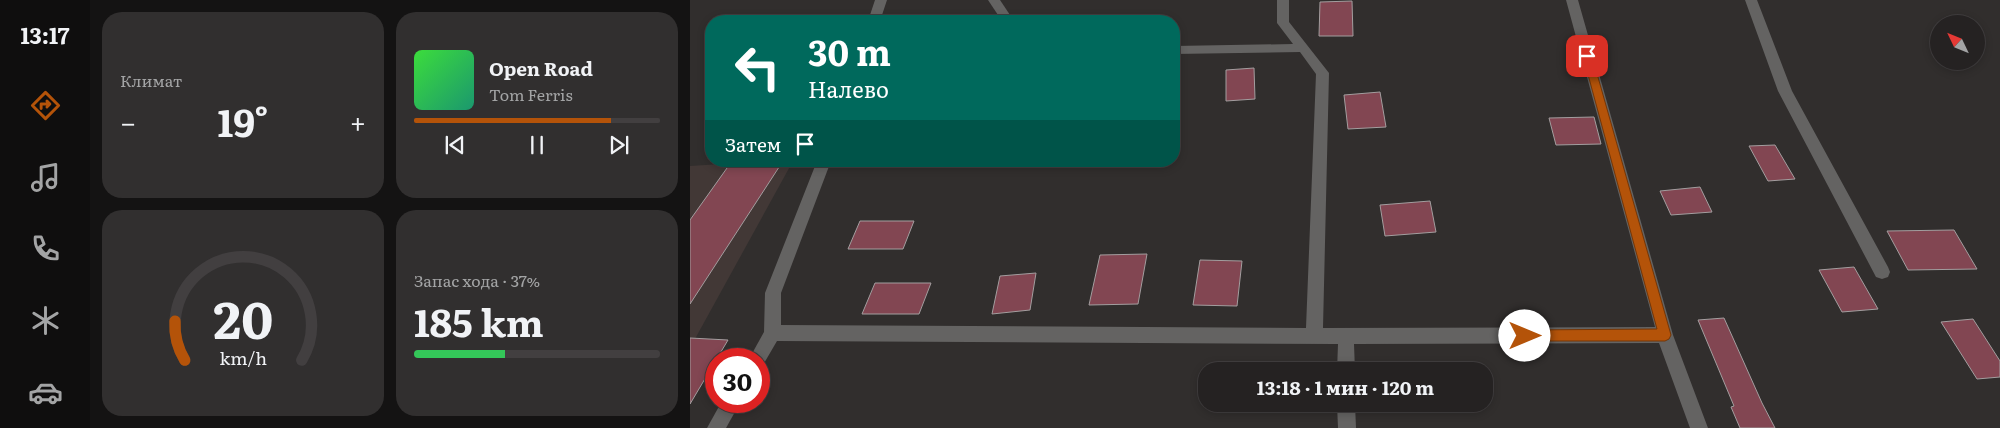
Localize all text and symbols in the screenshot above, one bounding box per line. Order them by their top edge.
north arrow [1930,15,1985,70]
map controls [1930,15,1985,70]
text: 13:17 [20,18,70,51]
text: 30 m [808,25,891,77]
icon: left [725,35,790,100]
pin [1566,35,1608,77]
icon: arrive [1573,42,1601,70]
text: Open Road [489,54,593,82]
text: Климат [120,68,182,92]
text: Налево [808,72,889,105]
text: Tom Ferris [489,82,573,106]
icon: directions [28,88,63,123]
text: 19° [218,92,269,149]
text: − [120,100,136,142]
text: + [350,100,366,142]
text: Затем [725,130,781,158]
icon: arrive [791,130,819,158]
icon: previous [441,131,469,159]
icon: pause [523,131,551,159]
icon: next [605,131,633,159]
icon: music [28,160,63,195]
icon: phone [28,231,63,266]
text: Запас хода · 37% [414,268,540,292]
text: 20 [213,278,273,355]
text: 185 km [414,292,544,349]
icon: climate [28,303,63,338]
position arrow [1498,309,1550,361]
text: km/h [219,344,267,371]
speed limit sign: 30 [705,348,770,413]
text: 13:18 · 1 мин · 120 m [1257,373,1434,401]
icon: car [28,375,63,410]

